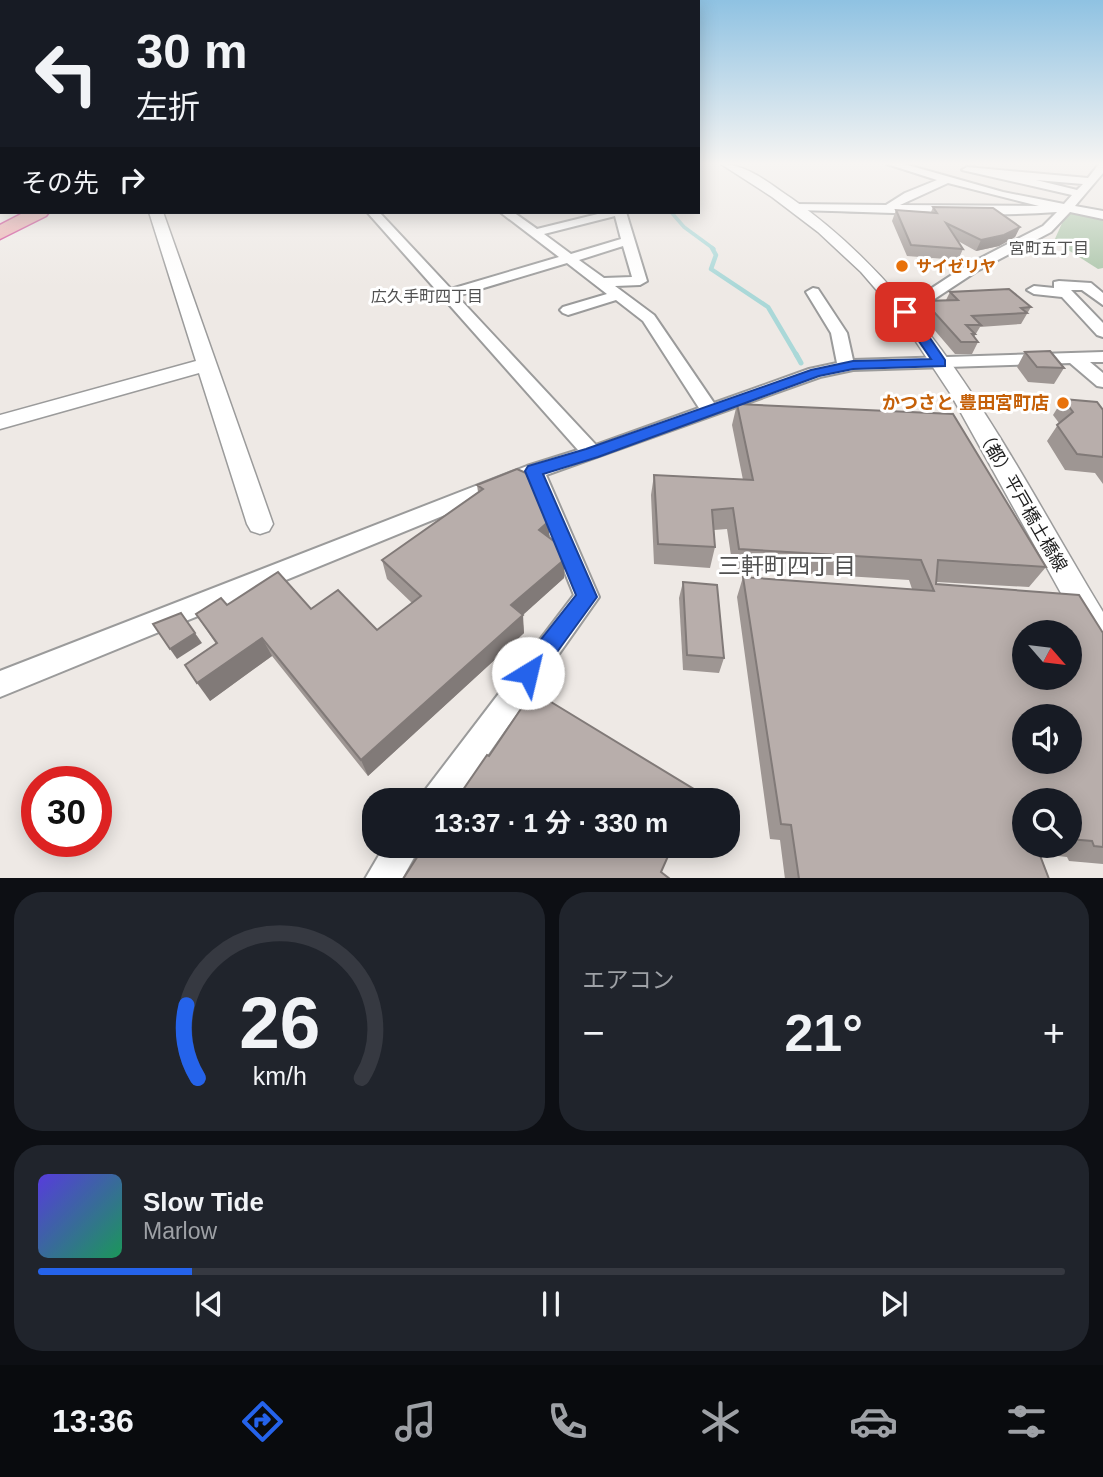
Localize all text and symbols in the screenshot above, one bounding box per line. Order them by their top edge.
text: 30 m [136,24,248,78]
icon: left [21,28,112,119]
text: 左折 [136,89,200,125]
icon: right [113,161,151,199]
text: その先 [21,168,99,198]
district label: 宮町五丁目 [1009,240,1089,257]
marker: サイゼリヤ [894,258,910,274]
place label: サイゼリヤ [916,258,996,275]
pin [875,282,935,342]
district label: 広久手町四丁目 [371,288,483,305]
icon: arrive [886,293,924,331]
place label: かつさと 豊田宮町店 [882,393,1049,413]
marker: かつさと 豊田宮町店 [1055,395,1071,411]
street label: （都）平戸橋土橋線 [973,425,1071,575]
district label: 三軒町四丁目 [718,553,856,579]
north arrow [1012,620,1082,690]
map controls [1012,620,1082,858]
position arrow [491,636,565,710]
button: sound [1012,704,1082,774]
speed limit sign: 30 [21,766,112,857]
button: search [1012,788,1082,858]
text: 13:37 · 1 分 · 330 m [434,808,668,838]
text: エアコン [583,967,675,993]
text: 26 [239,982,320,1063]
text: 21° [784,1004,863,1062]
text: − [583,1012,605,1054]
text: + [1043,1012,1065,1054]
text: km/h [252,1061,306,1089]
text: Slow Tide [143,1187,264,1217]
text: Marlow [143,1218,217,1244]
icon: previous [190,1285,228,1323]
icon: pause [532,1285,570,1323]
icon: next [875,1285,913,1323]
icon: directions [238,1397,287,1446]
icon: music [391,1397,440,1446]
icon: phone [543,1397,592,1446]
icon: climate [696,1397,745,1446]
icon: car [849,1397,898,1446]
icon: filters [1002,1397,1051,1446]
text: 13:36 [52,1403,134,1439]

